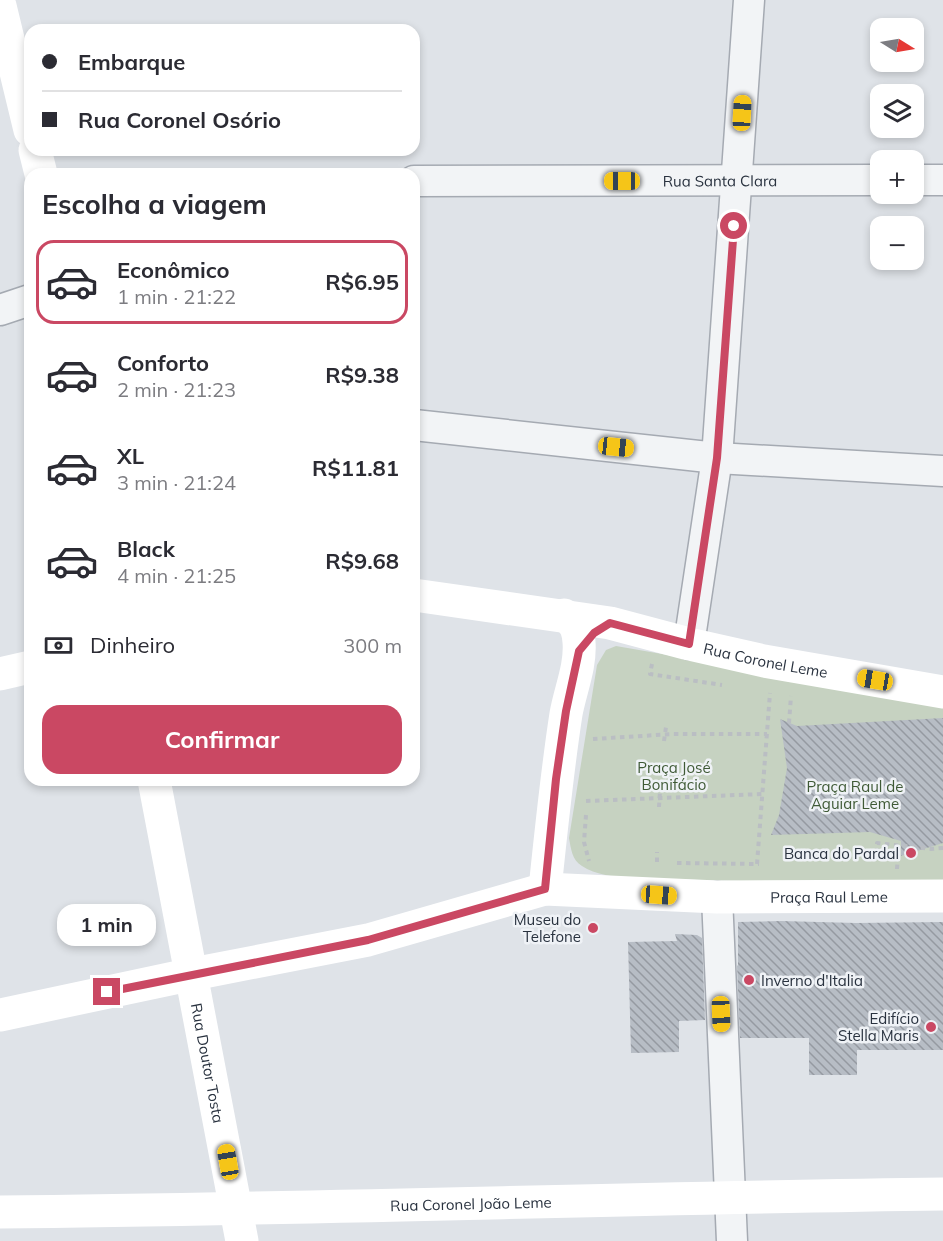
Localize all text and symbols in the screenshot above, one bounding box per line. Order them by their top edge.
north arrow [870,18,924,72]
map controls [870,18,924,270]
text: Embarque [78,48,185,76]
button: layers [870,84,924,138]
car [732,95,752,131]
text: Rua Coronel Osório [78,106,281,134]
button: + [870,150,924,204]
street label: Rua Santa Clara [663,171,777,190]
car [604,172,640,190]
text: Escolha a viagem [42,187,267,221]
route start [720,212,747,239]
button: − [870,216,924,270]
icon: car [45,255,99,309]
text: Econômico [117,256,230,284]
text: R$6.95 [325,268,399,296]
text: 1 min · 21:22 [117,284,236,309]
icon: car [45,348,99,402]
text: Conforto [117,349,209,377]
text: R$9.38 [325,361,399,389]
text: 2 min · 21:23 [117,377,236,402]
car [597,436,635,458]
icon: car [45,441,99,495]
text: XL [117,442,144,470]
text: R$11.81 [312,454,399,482]
text: 3 min · 21:24 [117,470,236,495]
icon: car [45,534,99,588]
text: Black [117,535,175,563]
text: R$9.68 [325,547,399,575]
text: 4 min · 21:25 [117,563,236,588]
icon: cash [42,629,75,662]
text: Dinheiro [90,631,175,659]
text: 300 m [343,633,402,658]
street label: Rua Coronel Leme [702,638,829,681]
car [856,668,894,692]
button: Confirmar [42,705,402,774]
park label: Praça José Bonifácio [637,758,711,794]
park label: Praça Raul de Aguiar Leme [807,777,903,813]
place label: Banca do Pardal [784,844,899,863]
marker: Banca do Pardal [904,846,918,860]
car [640,885,678,905]
street label: Praça Raul Leme [770,887,888,906]
callout: 1 min [57,905,156,947]
place label: Museu do Telefone [514,910,581,946]
text: 1 min [80,912,133,937]
marker: Museu do Telefone [586,921,600,935]
place label: Inverno d'Italia [761,971,863,990]
marker: Inverno d'Italia [742,973,756,987]
route end [93,978,120,1005]
car [711,996,731,1032]
street label: Rua Doutor Tosta [187,1001,229,1124]
place label: Edifício Stella Maris [838,1009,919,1045]
marker: Edifício Stella Maris [924,1020,938,1034]
car [216,1143,240,1181]
street label: Rua Coronel João Leme [390,1192,552,1215]

